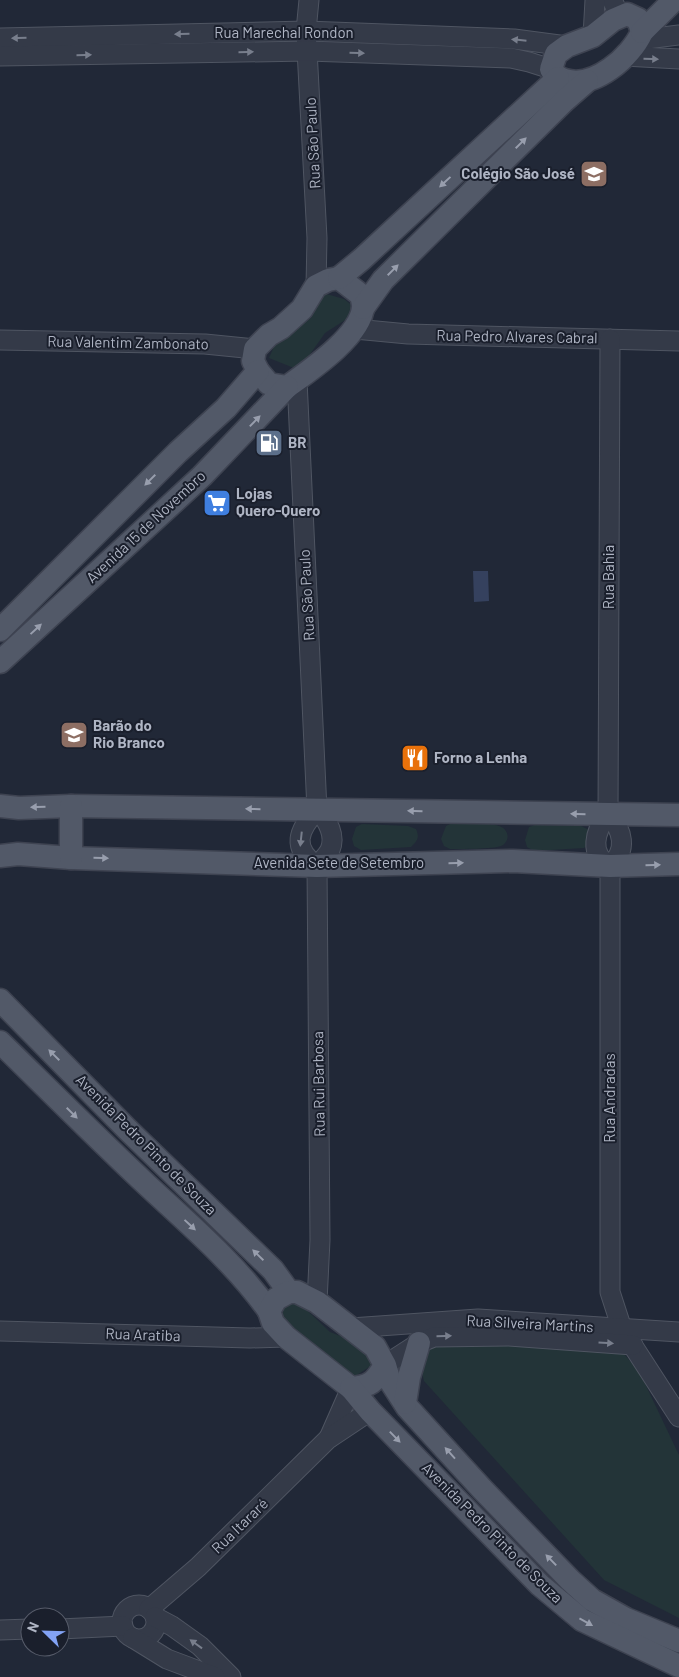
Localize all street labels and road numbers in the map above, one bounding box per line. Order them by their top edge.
street label: Rua Marechal Rondon [214,23,354,41]
street label: Rua São Paulo [301,97,323,189]
street label: Rua Pedro Alvares Cabral [436,326,598,346]
street label: Rua Valentim Zambonato [47,332,209,352]
street label: Avenida 15 de Novembro [82,466,209,586]
street label: Rua Bahia [599,545,617,609]
street label: Rua São Paulo [295,549,317,641]
street label: Avenida Sete de Setembro [254,853,424,871]
street label: Rua Rui Barbosa [308,1031,328,1137]
street label: Rua Andradas [600,1053,618,1143]
street label: Avenida Pedro Pinto de Souza [73,1070,221,1218]
street label: Rua Silveira Martins [466,1311,594,1335]
street label: Rua Aratiba [105,1324,181,1344]
street label: Avenida Pedro Pinto de Souza [419,1458,567,1606]
street label: Rua Itararé [207,1494,271,1557]

